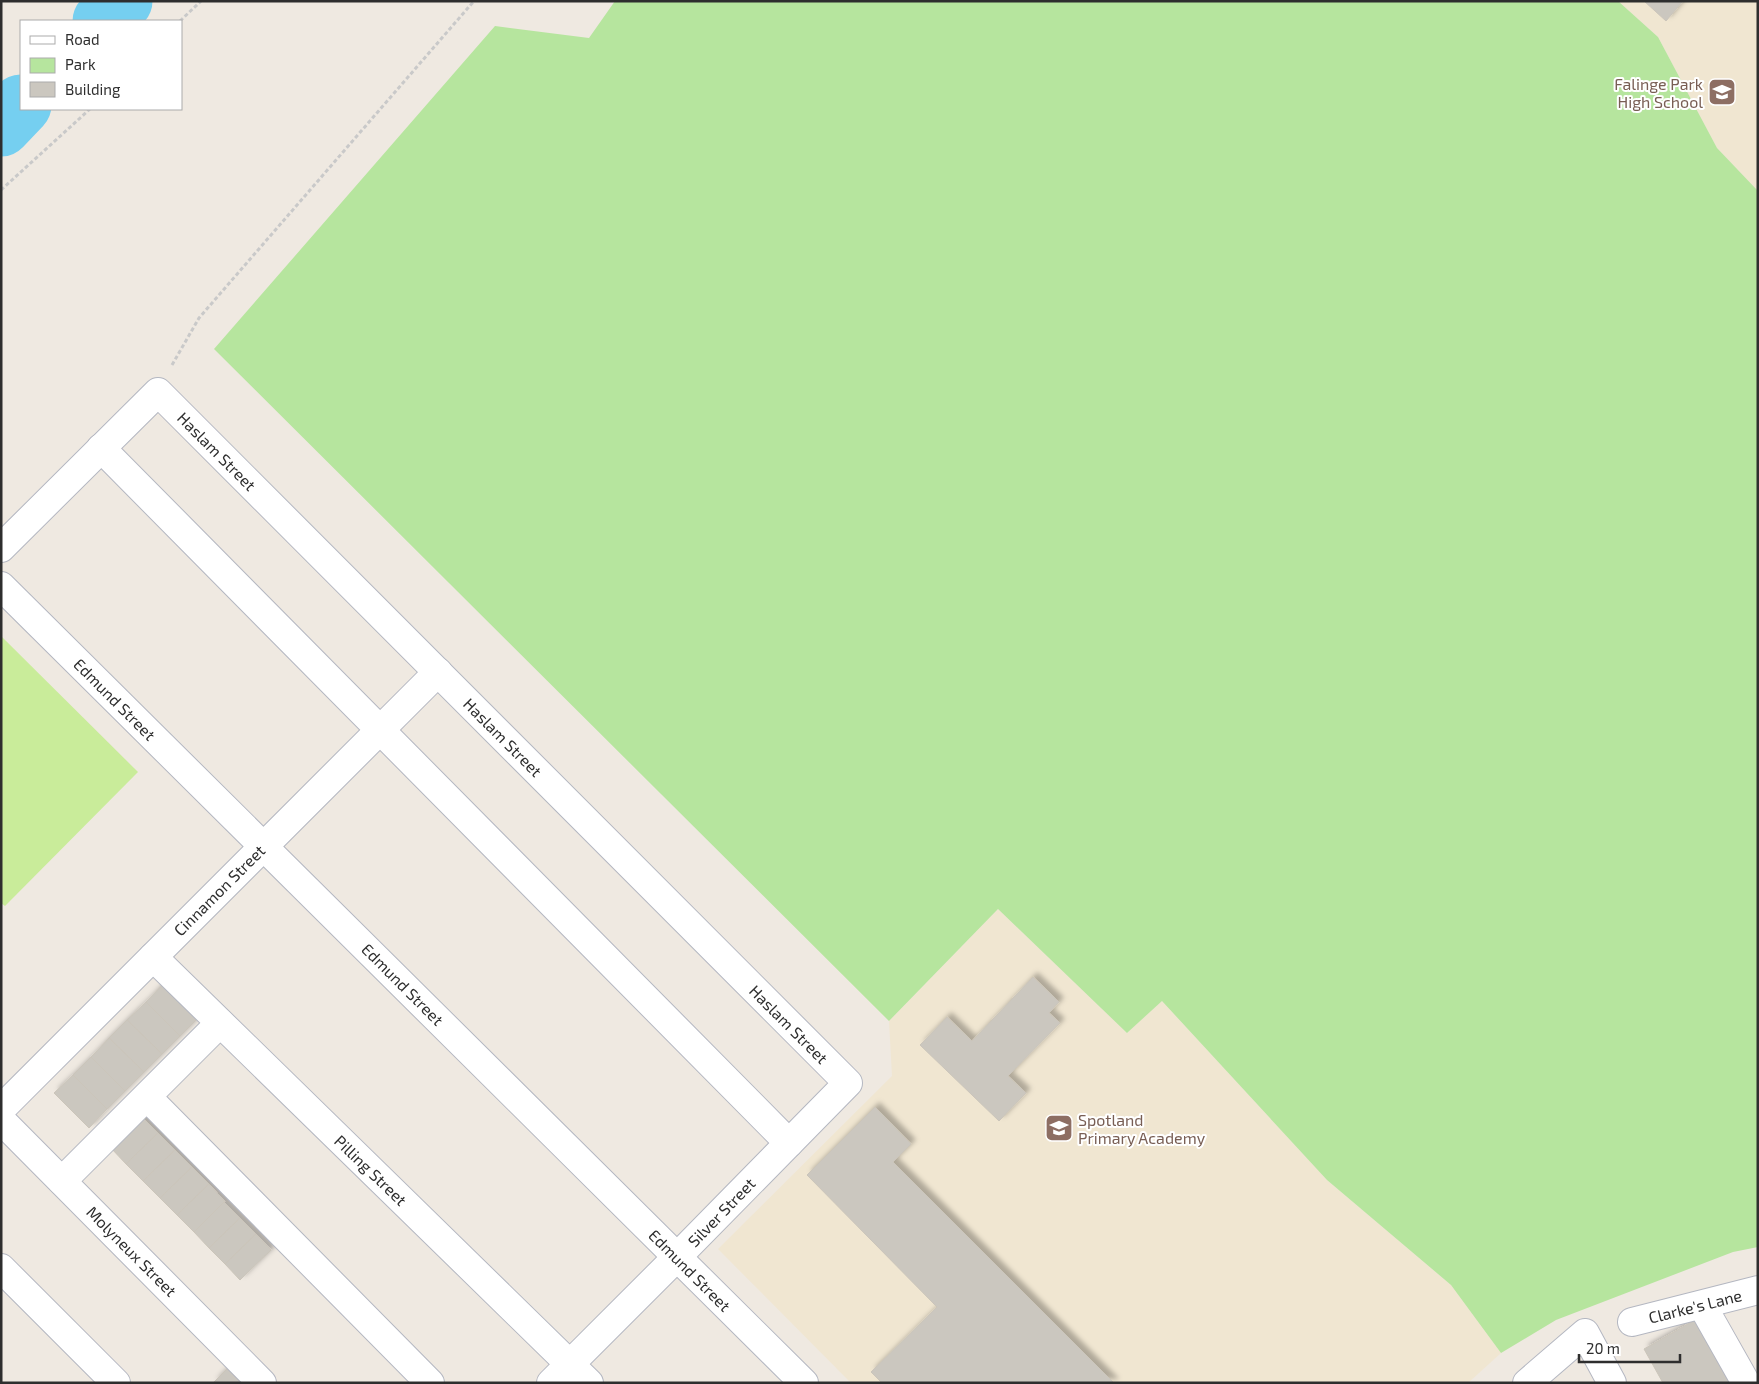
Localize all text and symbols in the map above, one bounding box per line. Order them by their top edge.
legend [20,20,182,110]
text: Road [65,30,100,48]
text: Park [65,55,96,73]
place label: Falinge Park High School [1614,74,1703,111]
school or university icon: Falinge Park High School [1707,77,1737,107]
text: Building [65,80,121,98]
street label: Haslam Street [174,408,260,494]
street label: Edmund Street [70,654,160,744]
street label: Haslam Street [460,694,546,780]
street label: Cinnamon Street [170,841,268,939]
street label: Edmund Street [358,939,448,1029]
street label: Haslam Street [746,981,832,1067]
place label: Spotland Primary Academy [1078,1110,1206,1147]
school or university icon: Spotland Primary Academy [1044,1113,1074,1143]
street label: Pilling Street [331,1131,411,1209]
street label: Silver Street [683,1174,759,1250]
street label: Molyneux Street [83,1202,181,1300]
street label: Edmund Street [645,1225,735,1315]
street label: Clarke's Lane [1646,1285,1744,1327]
scale bar [1579,1332,1680,1364]
text: 20 m [1586,1339,1620,1357]

